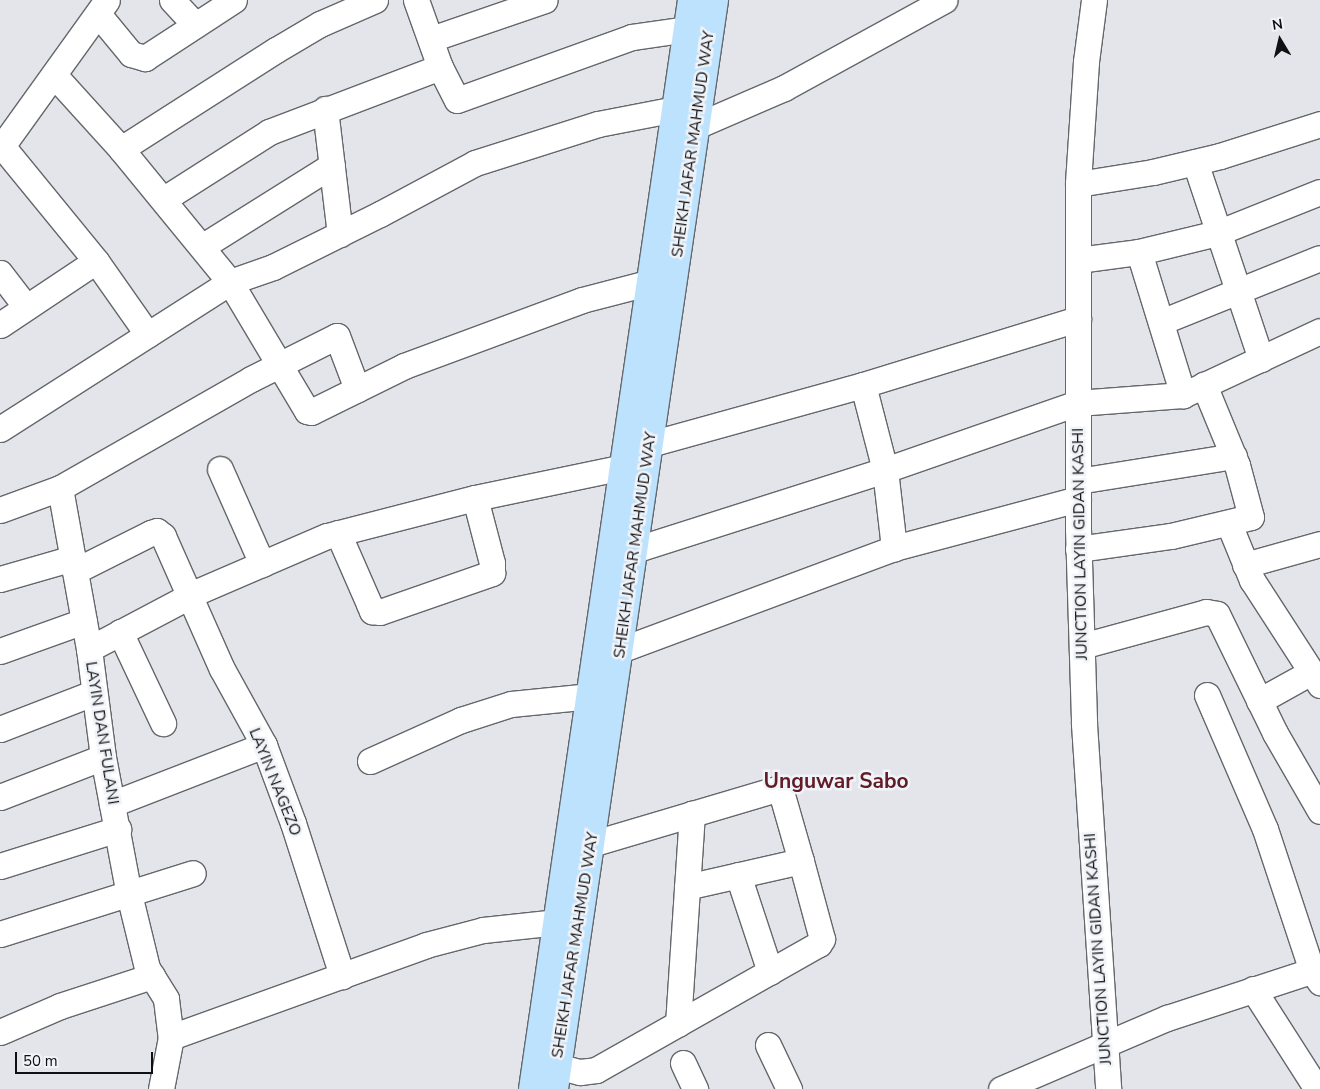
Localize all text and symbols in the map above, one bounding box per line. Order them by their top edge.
text: N [1271,14,1284,35]
north arrow [1255,15,1305,65]
street label: SHEIKH JAFAR MAHMUD WAY [668,29,718,259]
street label: JUNCTION LAYIN GIDAN KASHI [1068,428,1092,660]
street label: SHEIKH JAFAR MAHMUD WAY [610,430,660,660]
street label: LAYIN DAN FULANI [81,660,123,806]
street label: LAYIN NAGEZO [245,725,305,839]
district label: Unguwar Sabo [763,768,909,794]
street label: SHEIKH JAFAR MAHMUD WAY [548,831,602,1059]
street label: JUNCTION LAYIN GIDAN KASHI [1080,832,1116,1066]
scale bar [18,1042,155,1074]
text: 50 m [23,1051,58,1071]

